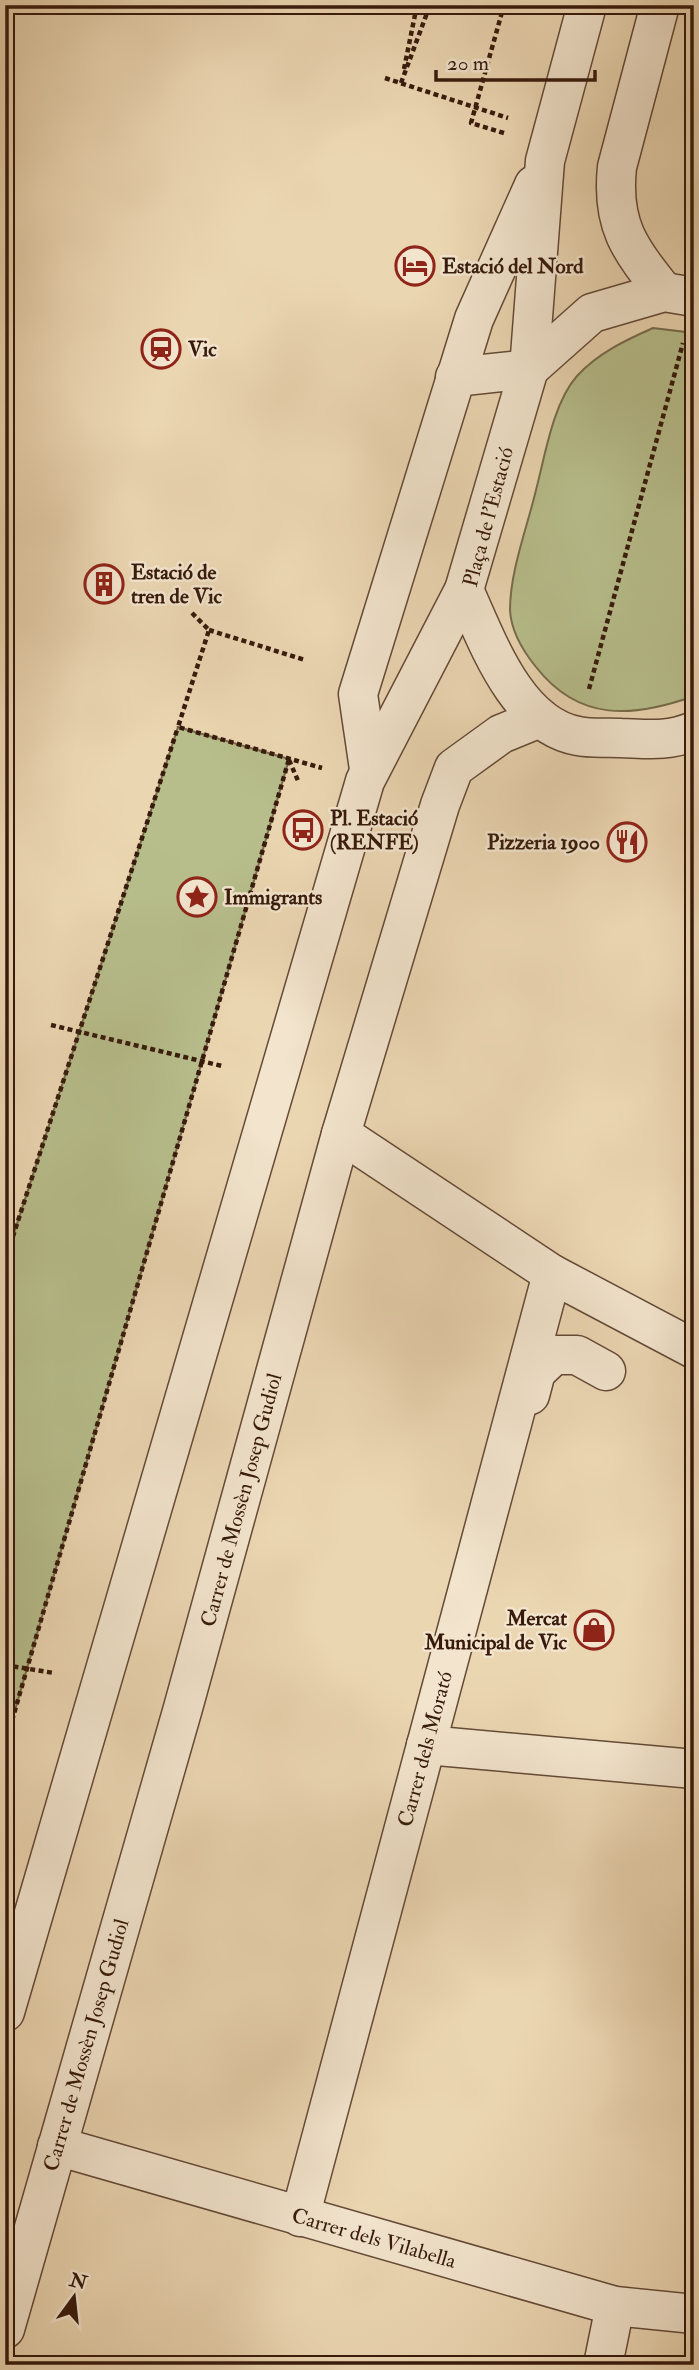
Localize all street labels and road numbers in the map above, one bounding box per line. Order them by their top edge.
street label: Plaça de l'Estació [457,444,520,590]
street label: Carrer de Mossèn Josep Gudiol [195,1370,289,1630]
street label: Carrer dels Morató [392,1668,459,1830]
street label: Carrer de Mossèn Josep Gudiol [37,1915,136,2175]
street label: Carrer dels Vilabella [289,2202,459,2275]

